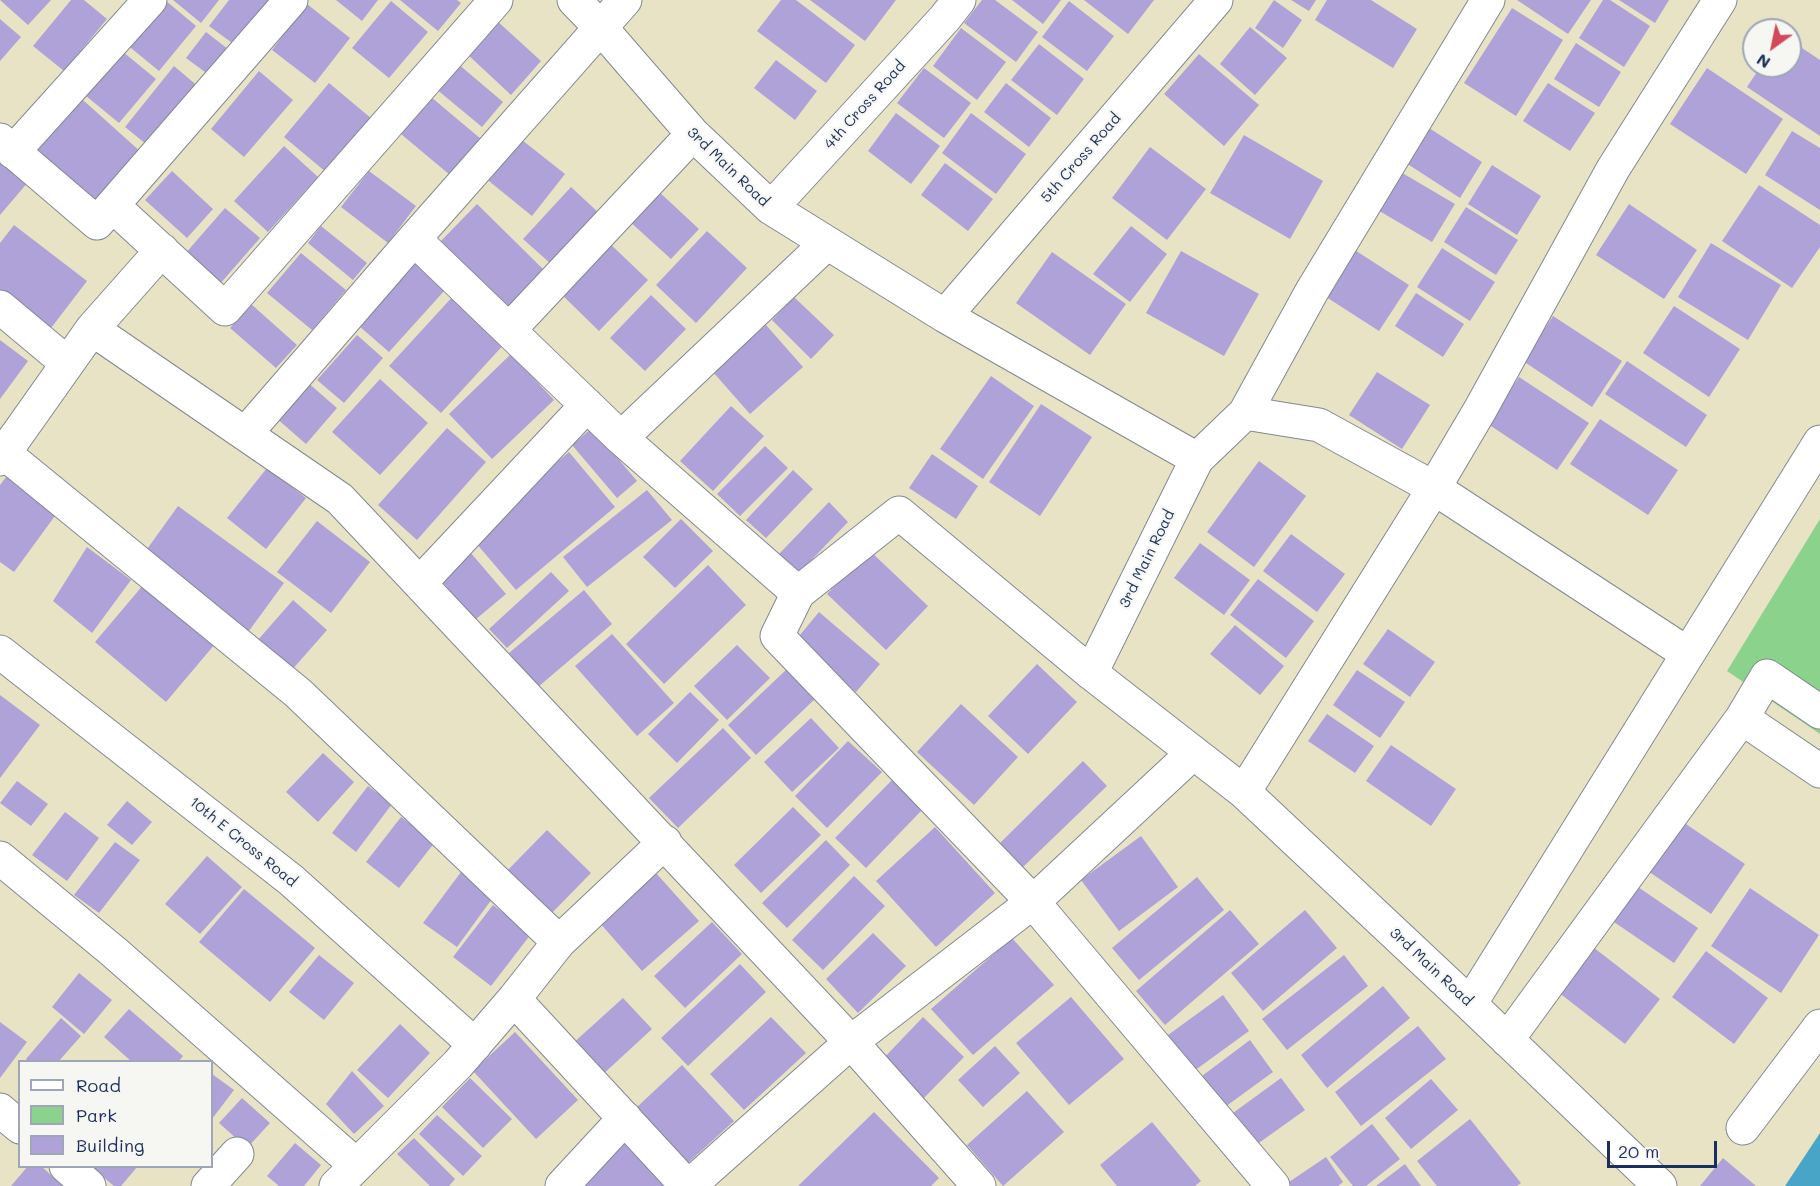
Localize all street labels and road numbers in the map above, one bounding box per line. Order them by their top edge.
street label: 4th Cross Road [821,57,909,153]
street label: 5th Cross Road [1037,110,1125,206]
street label: 3rd Main Road [683,123,773,211]
street label: 3rd Main Road [1115,507,1179,611]
street label: 10th E Cross Road [186,793,300,891]
street label: 3rd Main Road [1386,924,1476,1010]

